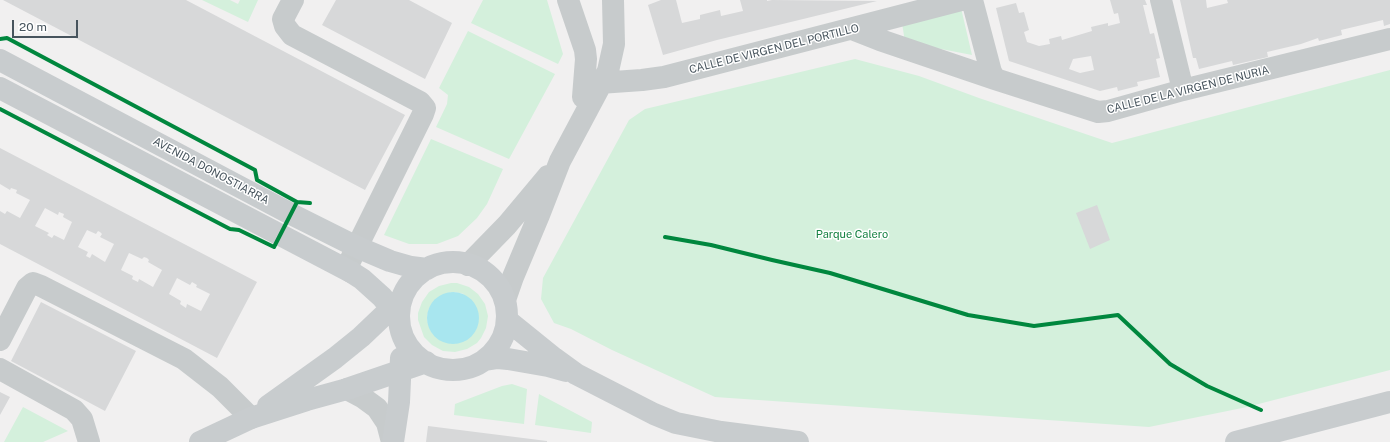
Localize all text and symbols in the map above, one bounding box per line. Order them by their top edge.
scale bar [14,12,80,38]
text: 20 m [19,20,47,34]
street label: CALLE DE VIRGEN DEL PORTILLO [688,21,860,77]
street label: CALLE DE LA VIRGEN DE NURIA [1105,63,1271,117]
street label: AVENIDA DONOSTIARRA [151,135,271,207]
park label: Parque Calero [816,228,888,242]

